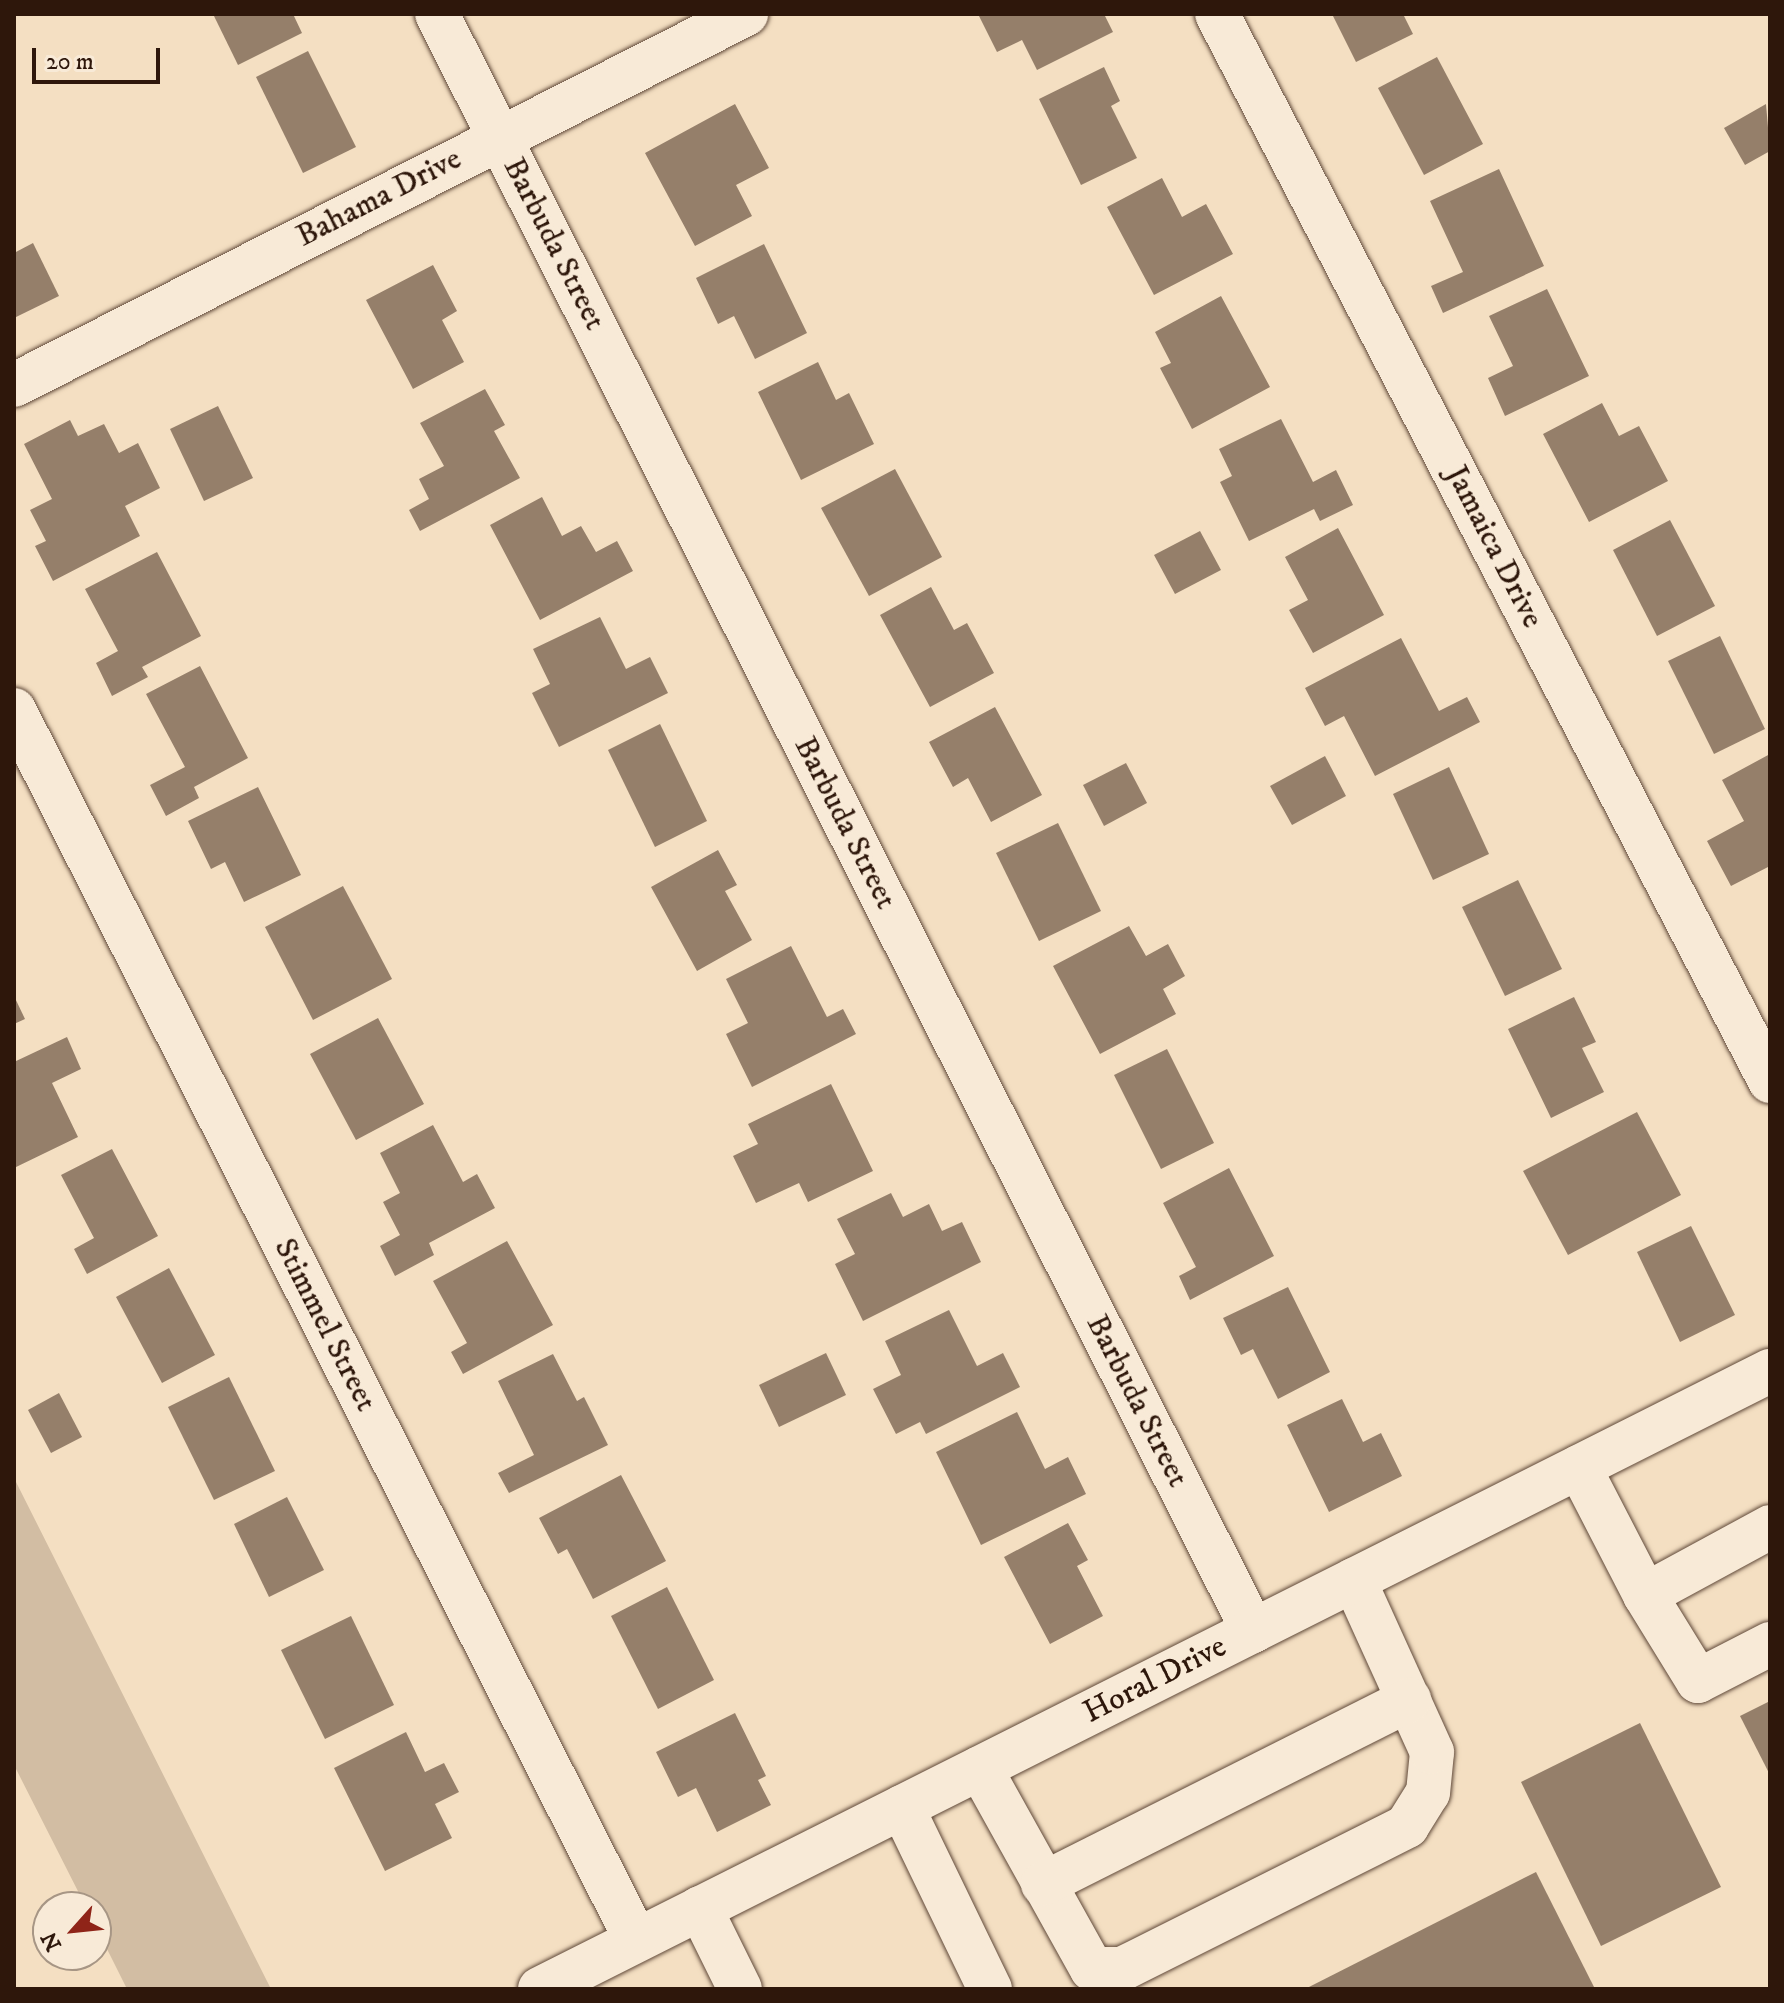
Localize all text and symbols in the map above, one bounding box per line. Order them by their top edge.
scale bar [36,32,164,82]
text: 20 m [46,47,94,77]
street label: Bahama Drive [290,140,468,256]
street label: Barbuda Street [494,151,614,337]
street label: Jamaica Drive [1437,459,1551,635]
street label: Barbuda Street [785,730,905,916]
street label: Stimmel Street [265,1232,385,1418]
street label: Barbuda Street [1077,1308,1197,1494]
street label: Horal Drive [1077,1628,1233,1732]
north arrow [32,1891,112,1971]
text: N [36,1927,68,1955]

